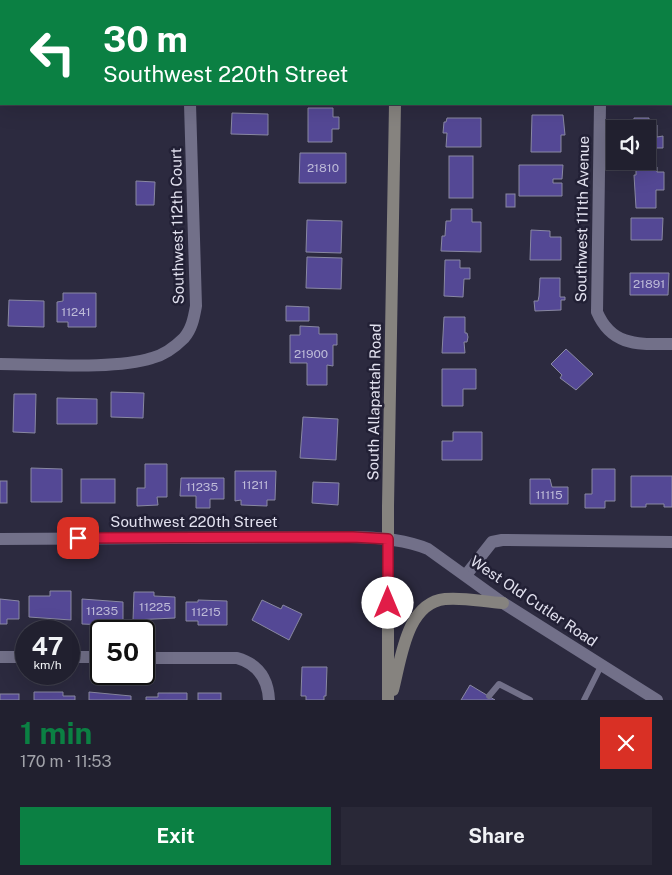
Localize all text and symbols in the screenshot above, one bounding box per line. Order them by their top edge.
text: 30 m [103,19,188,60]
icon: left [20,20,85,85]
text: Southwest 220th Street [103,61,348,87]
map controls [606,120,656,170]
button: sound [606,120,656,170]
street label: Southwest 111th Avenue [572,136,592,302]
street label: Southwest 112th Court [167,147,187,304]
house number: 21810 [307,161,339,175]
house number: 21891 [633,277,665,291]
house number: 11241 [61,305,91,319]
street label: South Allapattah Road [364,323,384,481]
house number: 21900 [294,347,328,361]
house number: 11211 [242,478,268,492]
house number: 11235 [186,480,218,494]
house number: 11115 [535,488,563,502]
street label: Southwest 220th Street [110,513,278,530]
pin [57,517,99,559]
icon: arrive [64,524,92,552]
street label: West Old Cutler Road [467,552,601,650]
position arrow [361,576,413,628]
house number: 11225 [139,600,171,614]
house number: 11235 [86,604,118,618]
house number: 11215 [191,605,221,619]
speed limit sign: 50 [90,620,155,685]
text: 47 [31,631,64,661]
text: km/h [33,658,62,672]
text: 1 min [20,715,92,751]
button: close [600,717,652,769]
text: 170 m · 11:53 [20,752,112,771]
button: Exit [20,807,331,865]
button: Share [341,807,652,865]

